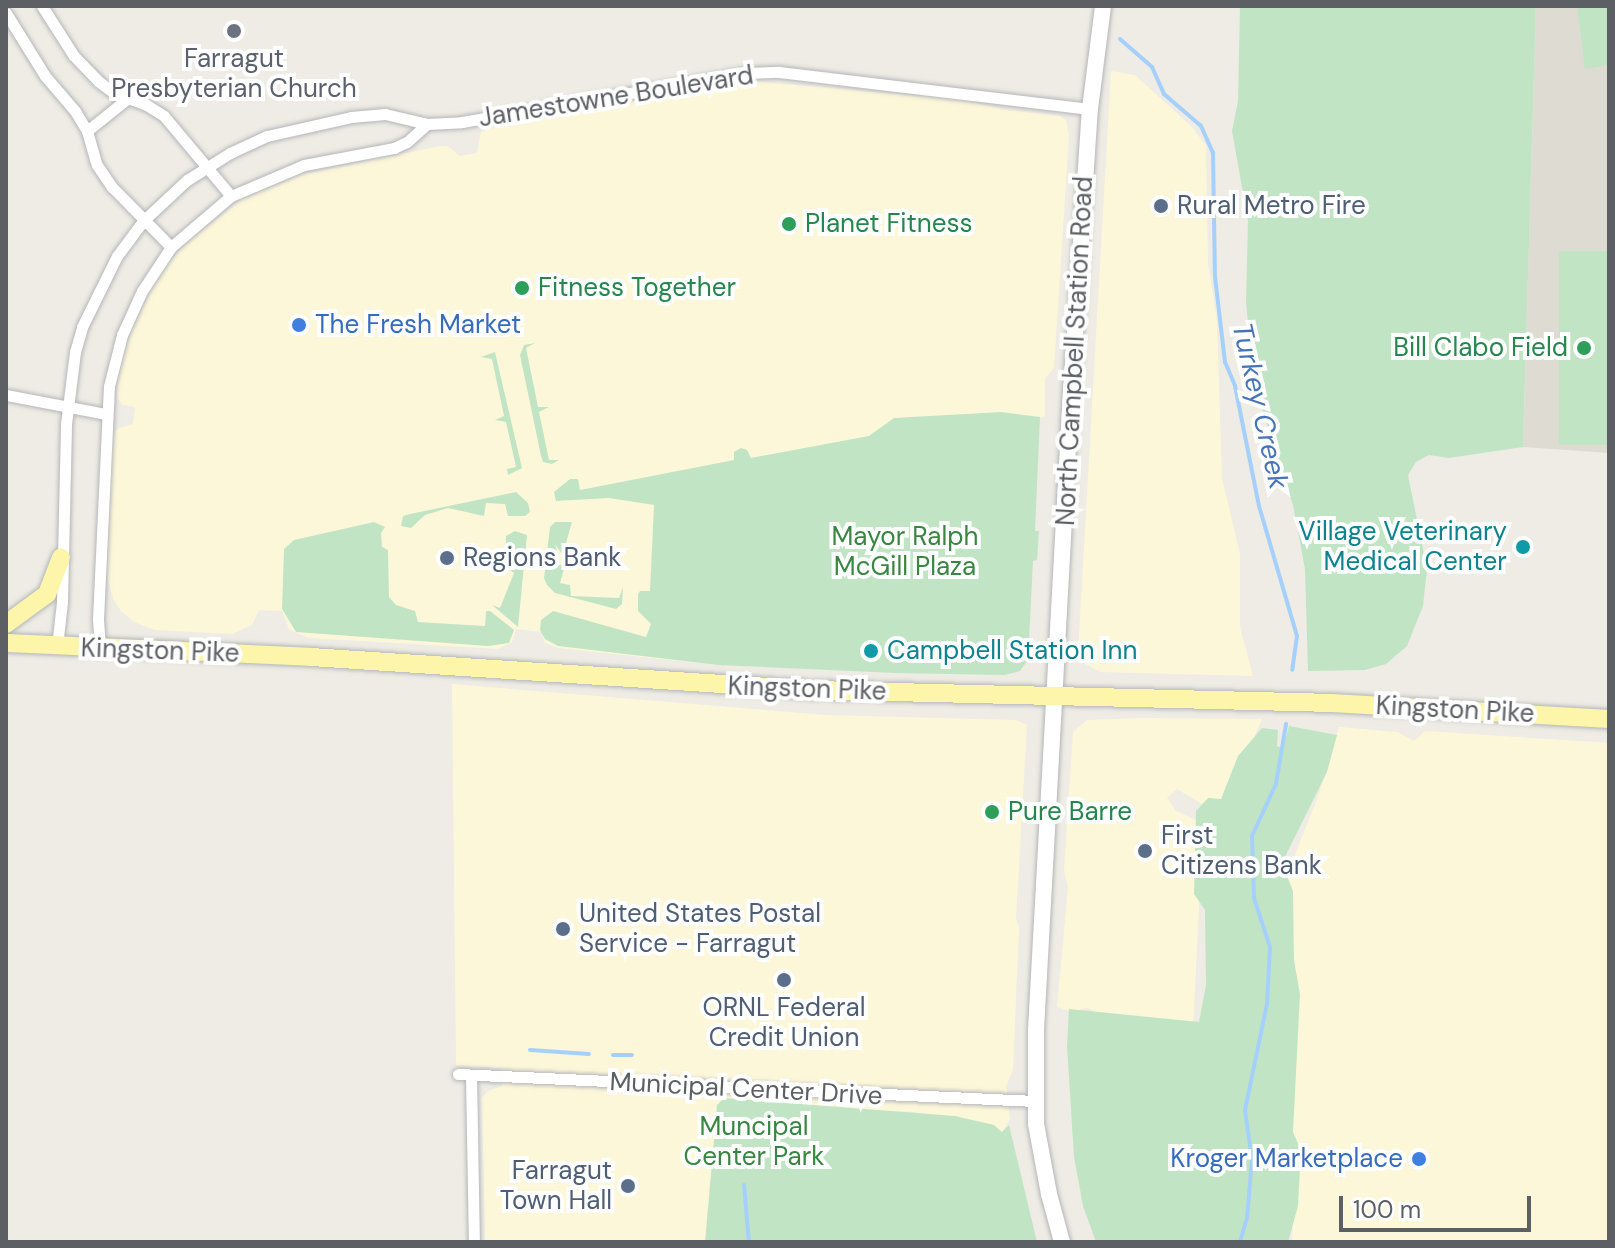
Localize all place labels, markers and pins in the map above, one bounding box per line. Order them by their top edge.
marker: Farragut Presbyterian Church [225,22,243,40]
place label: Farragut Presbyterian Church [111,43,357,104]
place label: Rural Metro Fire [1177,190,1366,222]
marker: Rural Metro Fire [1152,197,1170,215]
place label: Planet Fitness [805,208,973,240]
marker: Planet Fitness [780,215,798,233]
place label: Fitness Together [538,272,736,304]
marker: Fitness Together [513,279,531,297]
place label: The Fresh Market [315,309,521,341]
marker: The Fresh Market [290,316,308,334]
place label: Bill Clabo Field [1393,332,1568,364]
marker: Bill Clabo Field [1575,339,1593,357]
place label: Village Veterinary Medical Center [1298,516,1507,578]
marker: Village Veterinary Medical Center [1514,538,1532,556]
place label: Regions Bank [463,542,621,574]
marker: Regions Bank [438,549,456,567]
place label: Campbell Station Inn [887,635,1137,667]
marker: Campbell Station Inn [862,642,880,660]
place label: Pure Barre [1008,796,1132,828]
marker: Pure Barre [983,803,1001,821]
place label: First Citizens Bank [1161,820,1322,882]
marker: First Citizens Bank [1136,842,1154,860]
place label: United States Postal Service - Farragut [579,898,821,960]
marker: United States Postal Service - Farragut [554,920,572,938]
marker: ORNL Federal Credit Union [775,971,793,989]
place label: ORNL Federal Credit Union [703,992,865,1054]
place label: Kroger Marketplace [1170,1143,1403,1175]
marker: Kroger Marketplace [1410,1150,1428,1168]
place label: Farragut Town Hall [500,1155,612,1216]
marker: Farragut Town Hall [619,1177,637,1195]

